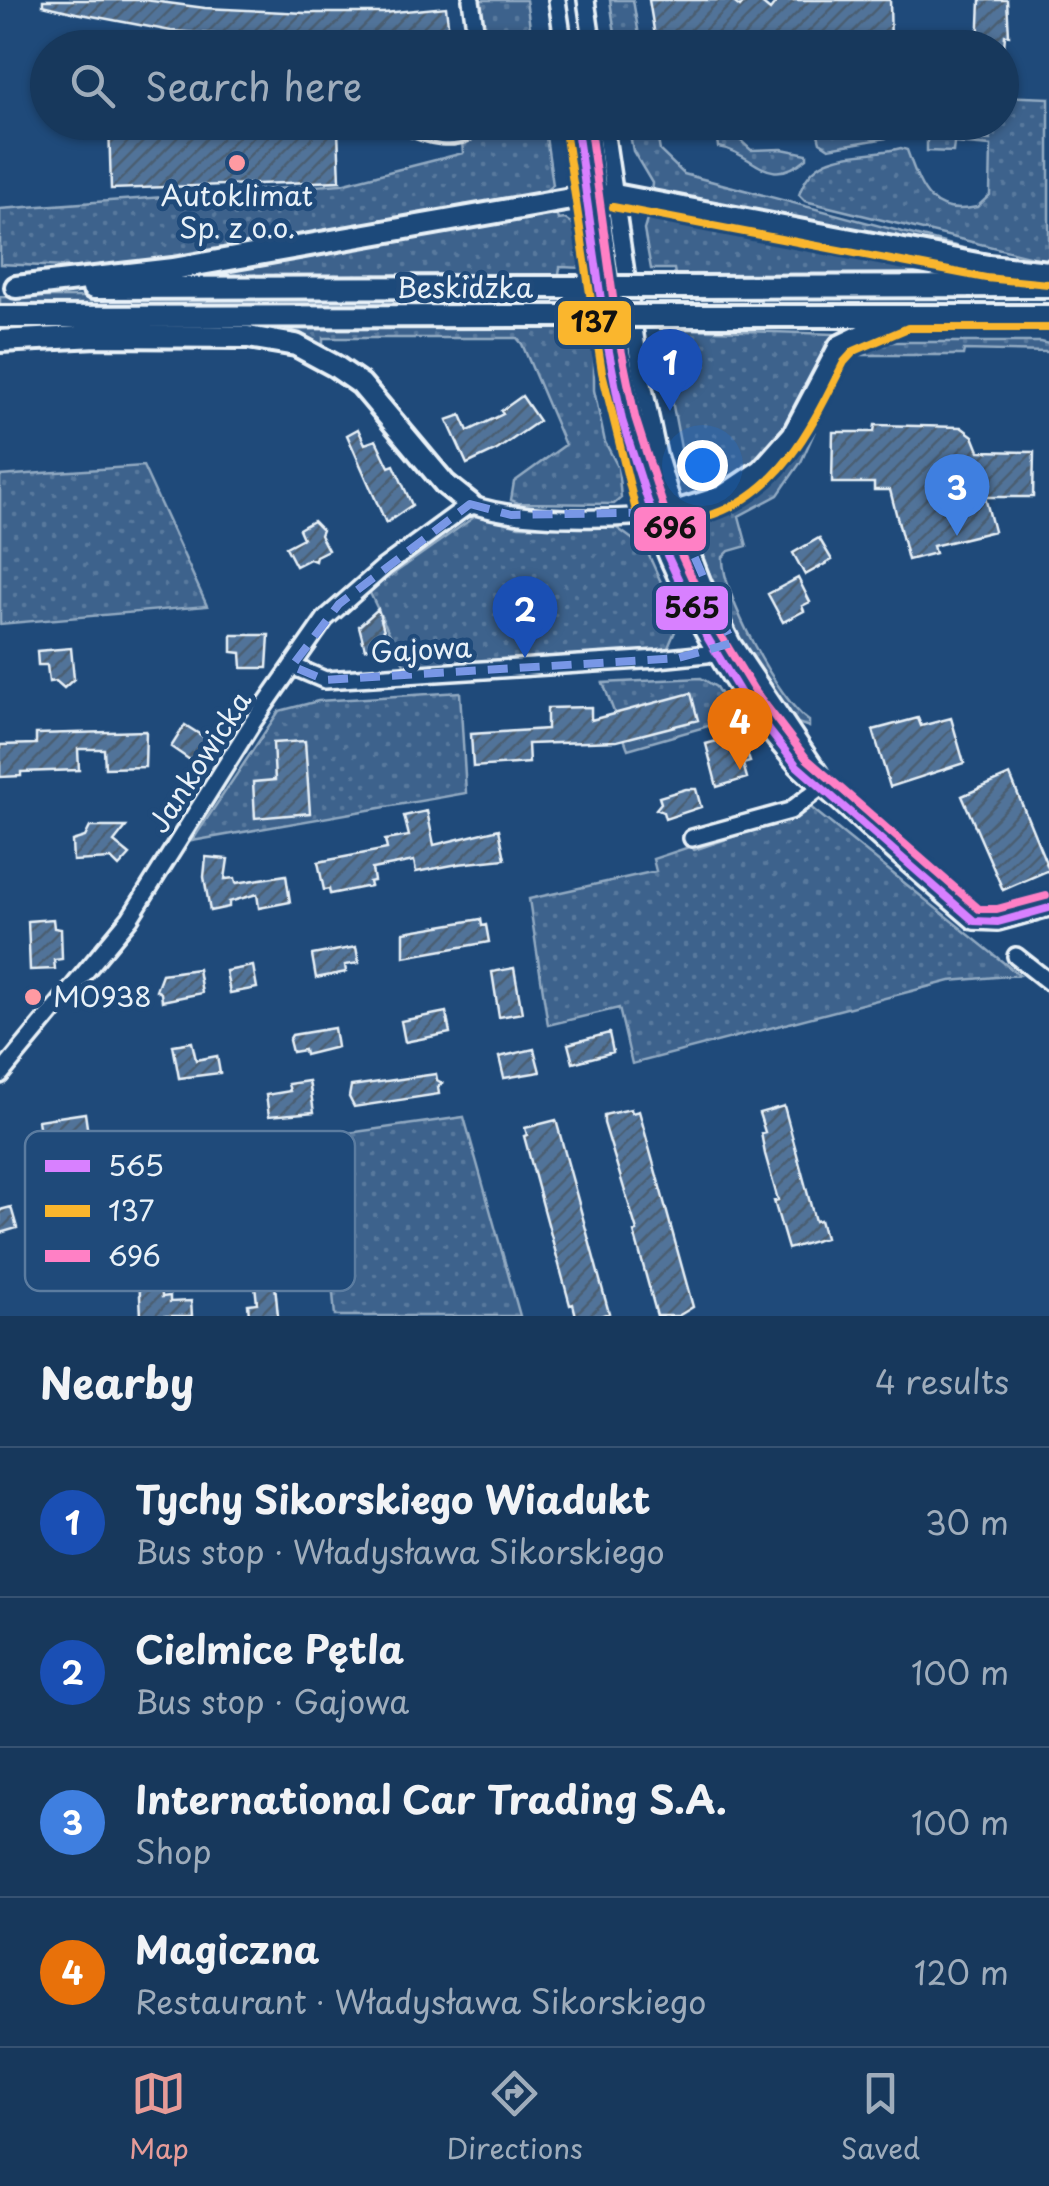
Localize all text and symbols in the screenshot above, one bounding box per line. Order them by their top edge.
search box [30,30,1019,140]
text: Search here [145,57,362,114]
icon: search [65,58,120,113]
marker: Autoklimat Sp. z o.o. [226,152,248,174]
place label: Autoklimat Sp. z o.o. [161,173,313,248]
street label: Beskidzka [397,265,534,308]
line badge: 137 [556,299,633,347]
text: 137 [571,299,618,342]
pin: 1 [638,328,702,411]
your location [677,440,728,491]
pin: 3 [924,454,990,536]
line badge: 696 [632,505,708,553]
text: 696 [643,505,697,548]
pin: 2 [492,576,558,658]
line badge: 565 [654,584,730,632]
text: 565 [664,585,720,628]
street label: Gajowa [369,624,473,673]
street label: Jankowicka [137,681,261,841]
pin: 4 [708,688,772,770]
place label: M0938 [53,974,152,1017]
marker: M0938 [22,986,44,1008]
legend [25,1131,355,1291]
text: 565 [108,1143,164,1186]
text: 137 [108,1188,155,1231]
text: 696 [108,1233,161,1276]
text: Nearby [40,1350,194,1413]
text: 4 results [875,1357,1009,1405]
text: Tychy Sikorskiego Wiadukt [135,1470,650,1527]
text: 1 [65,1498,80,1546]
text: 30 m [925,1498,1009,1546]
text: Bus stop · Władysława Sikorskiego [135,1527,665,1575]
text: Cielmice Pętla [135,1620,404,1677]
text: 2 [61,1648,84,1696]
text: 100 m [911,1648,1009,1696]
text: Bus stop · Gajowa [135,1677,409,1725]
text: International Car Trading S.A. [135,1770,727,1827]
text: 3 [62,1798,83,1846]
text: 100 m [911,1798,1009,1846]
text: Shop [135,1827,212,1875]
text: Magiczna [135,1920,319,1977]
text: 4 [62,1948,83,1996]
text: 120 m [914,1948,1009,1996]
text: Restaurant · Władysława Sikorskiego [135,1977,706,2025]
tab: Map [129,2066,189,2169]
tab: Directions [447,2066,583,2169]
tab: Saved [841,2066,920,2169]

